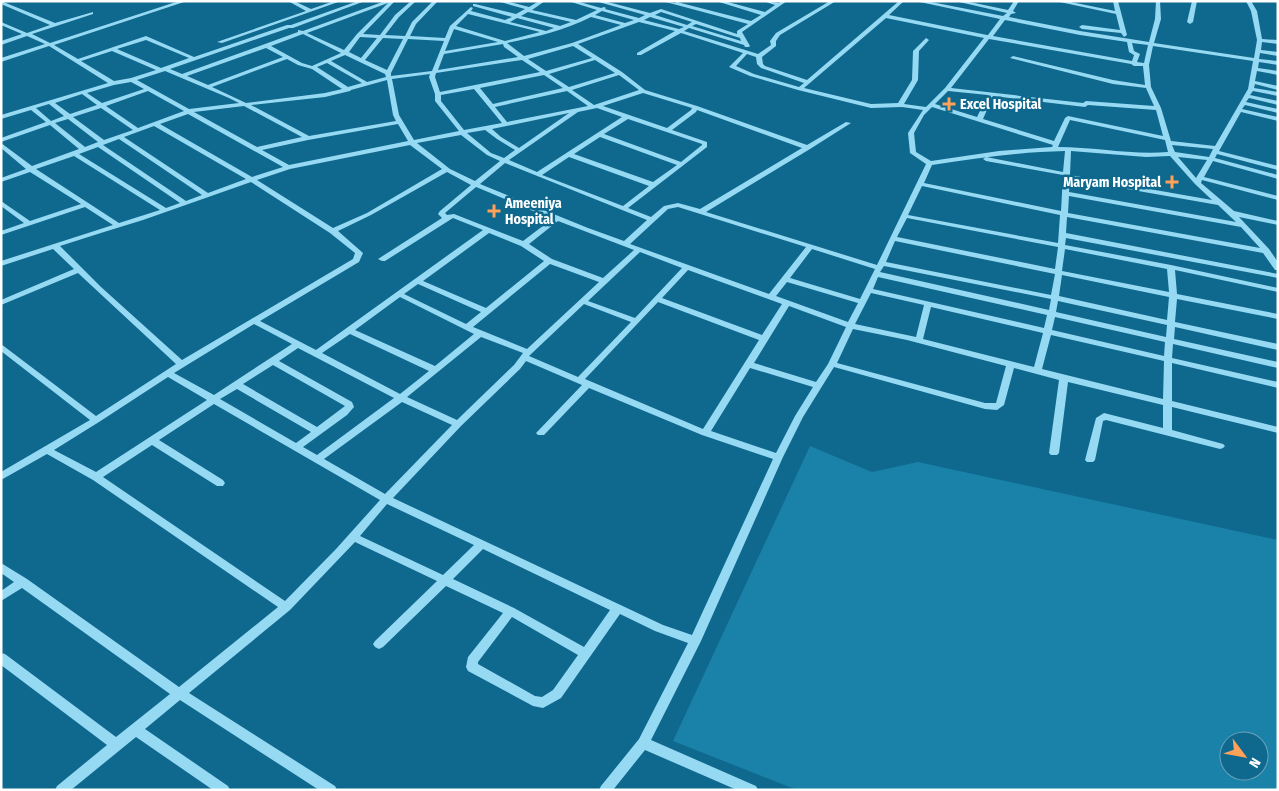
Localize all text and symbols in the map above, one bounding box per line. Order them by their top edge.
place label: Excel Hospital [960,96,1042,113]
marker: Excel Hospital [942,97,956,111]
place label: Maryam Hospital [1063,174,1161,191]
marker: Maryam Hospital [1165,175,1179,189]
place label: Ameeniya Hospital [504,195,562,228]
marker: Ameeniya Hospital [487,204,501,218]
north arrow [1219,731,1269,781]
text: N [1245,755,1264,771]

